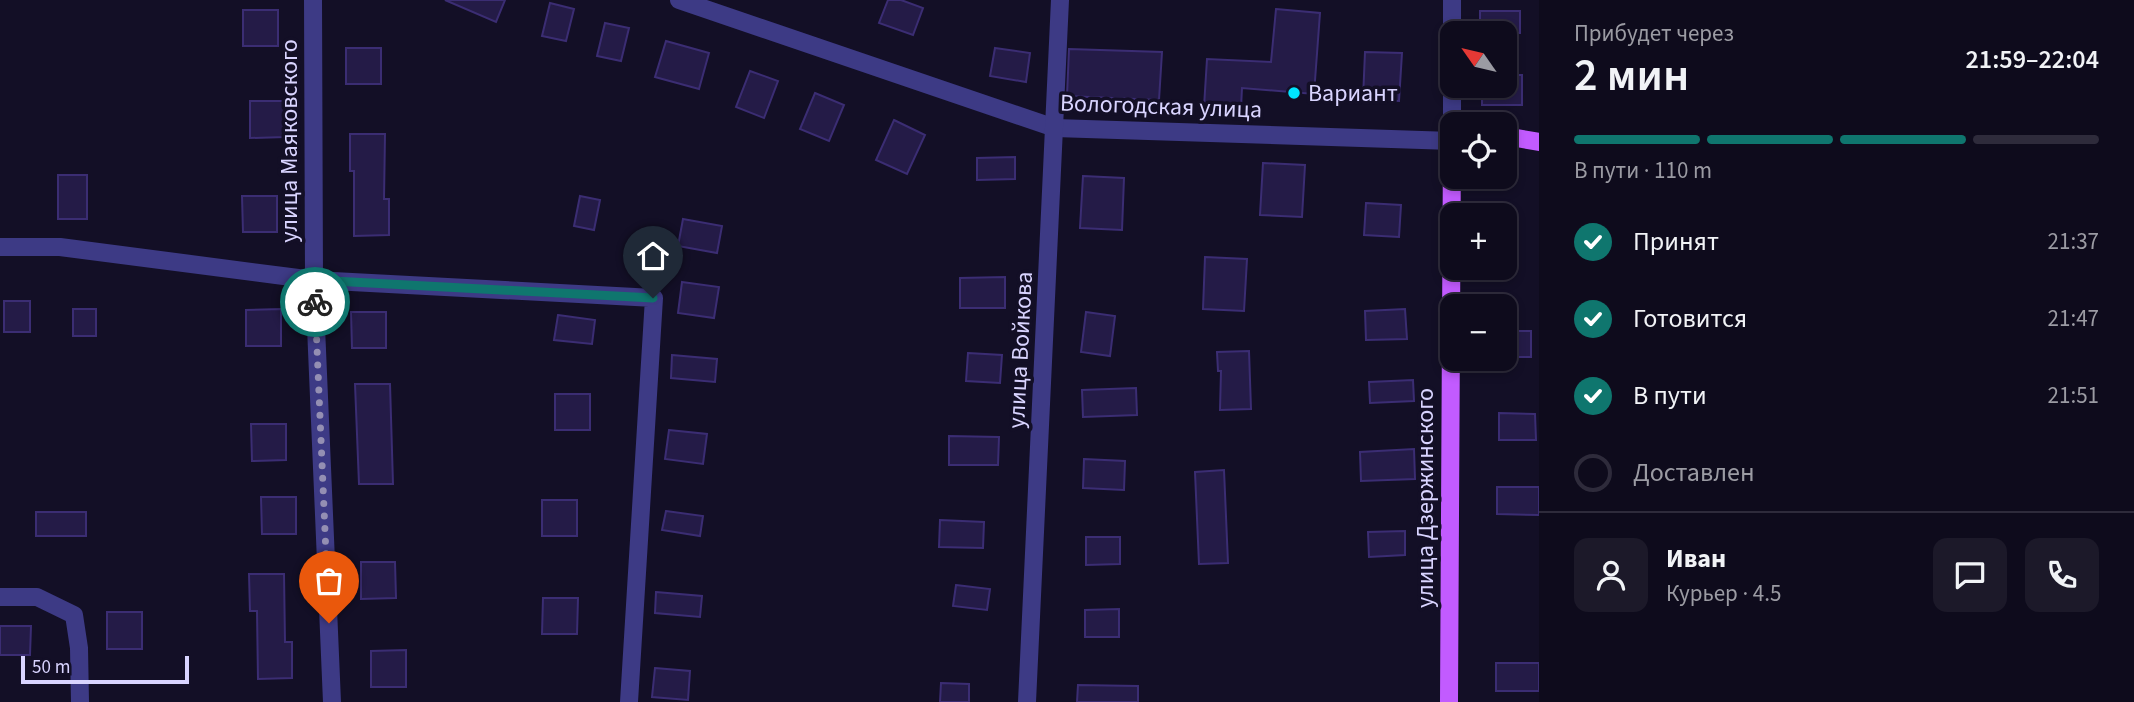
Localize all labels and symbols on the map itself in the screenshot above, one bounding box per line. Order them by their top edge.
north arrow [1440,21,1517,98]
street label: улица Маяковского [272,39,307,243]
place label: Вариант [1308,76,1398,111]
street label: Вологодская улица [1059,85,1263,128]
marker: Вариант [1286,85,1302,101]
pin [623,226,683,298]
courier [280,267,350,337]
street label: улица Войкова [999,271,1042,429]
street label: улица Дзержинского [1408,388,1443,608]
pin [299,551,359,623]
scale bar [21,653,189,685]

